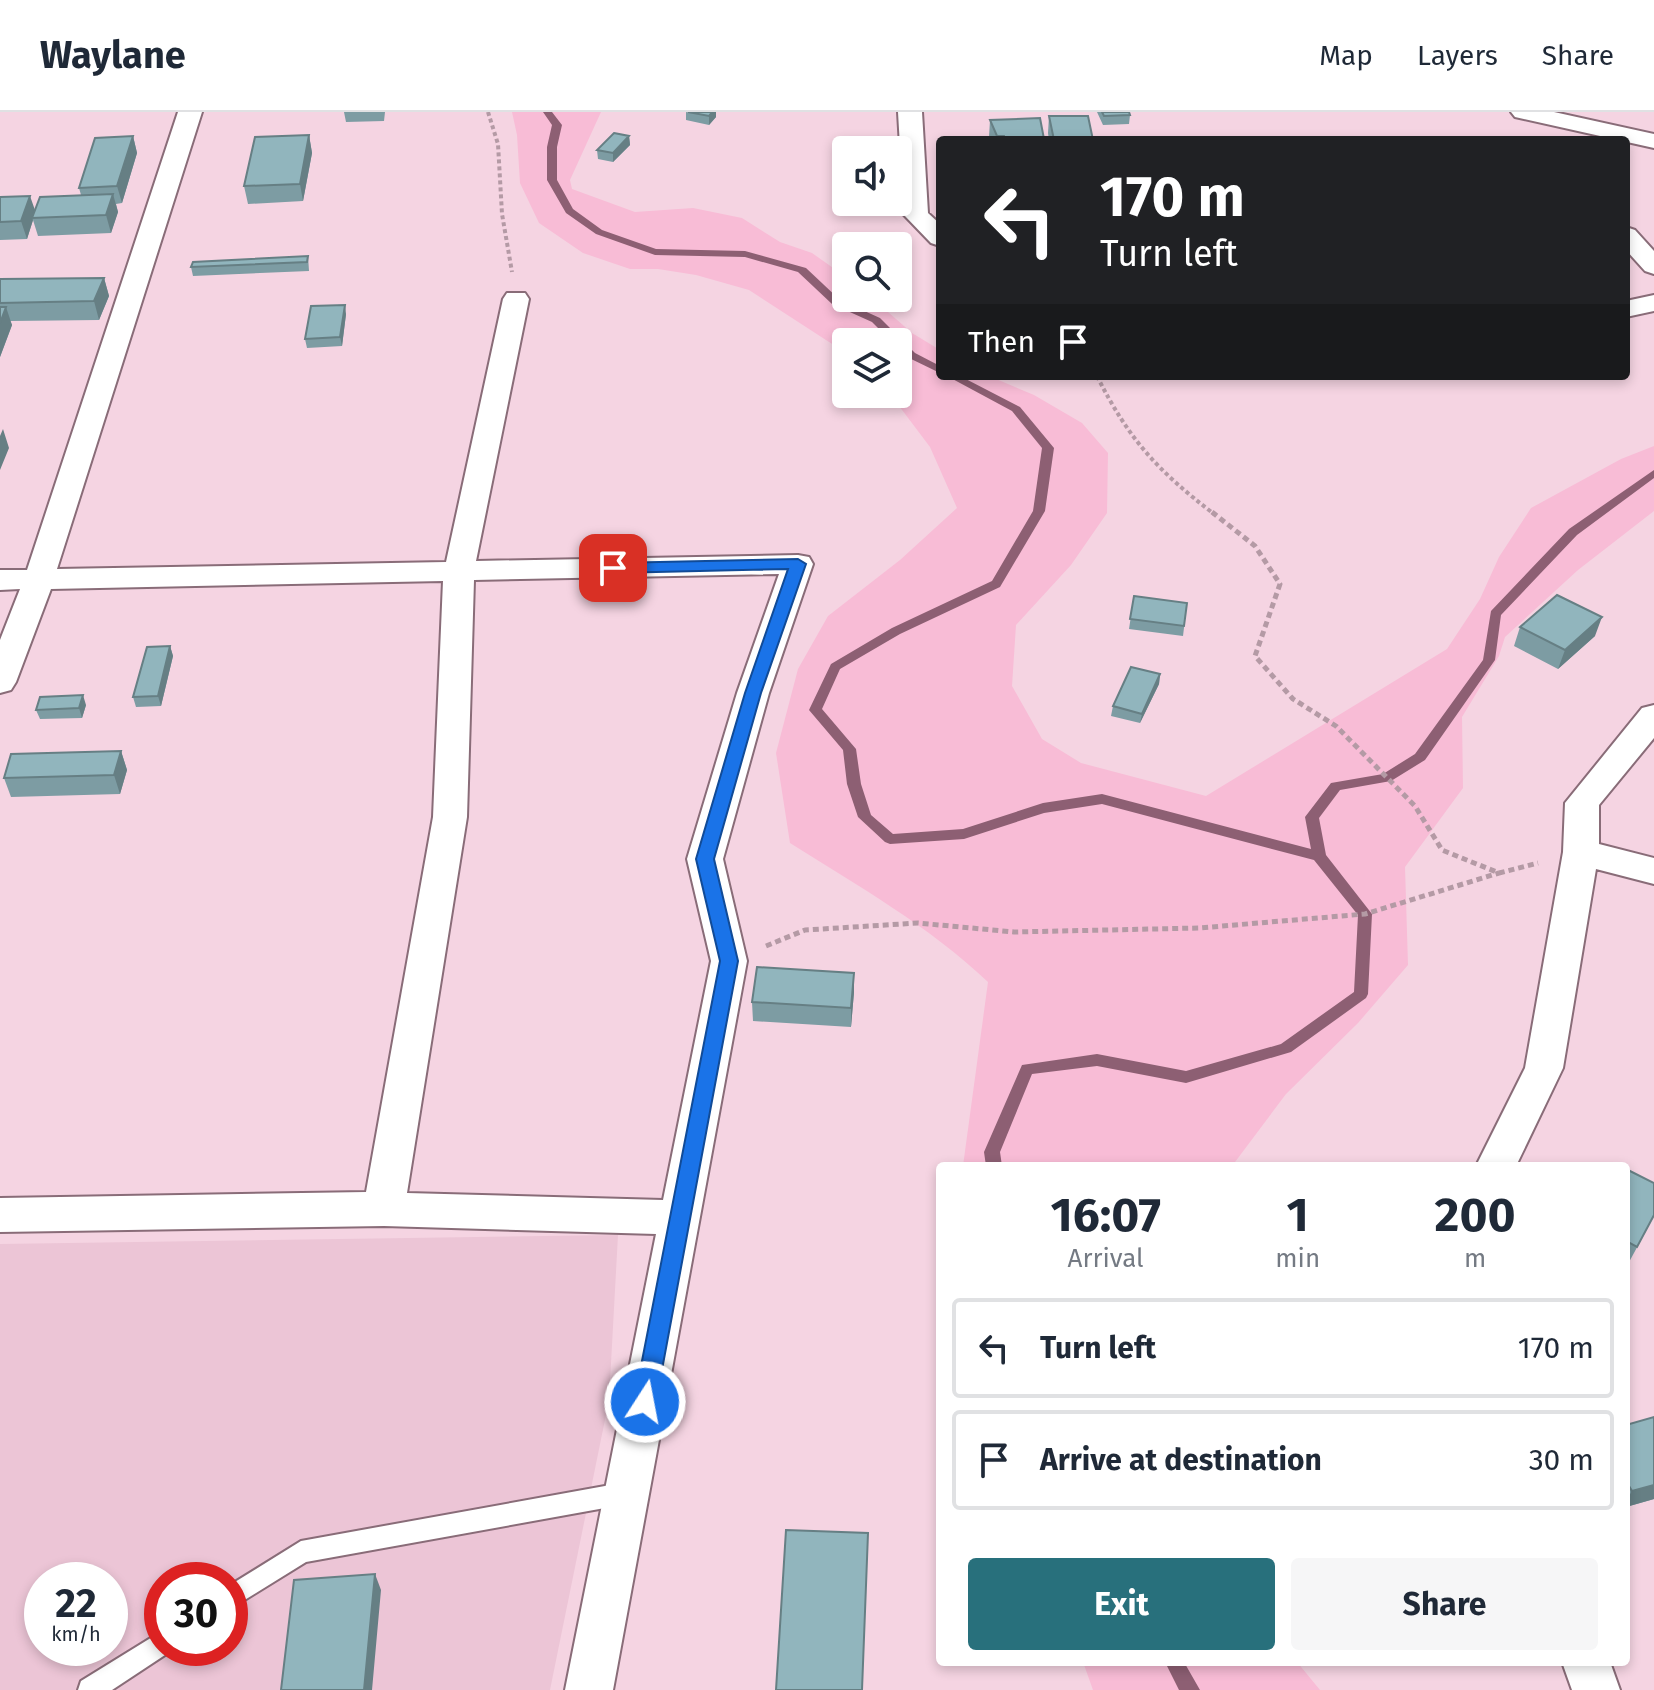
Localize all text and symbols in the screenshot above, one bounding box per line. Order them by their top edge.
text: Waylane [40,32,186,78]
text: Map [1319,39,1373,72]
text: Layers [1417,39,1498,72]
text: Share [1542,39,1614,72]
map controls [832,136,912,408]
button: sound [832,136,912,216]
text: 170 m [1100,164,1245,231]
icon: left [968,168,1072,272]
button: search [832,232,912,312]
text: Turn left [1100,232,1238,276]
icon: arrive [1051,320,1095,364]
text: Then [968,324,1035,360]
button: layers [832,328,912,408]
pin [579,534,647,602]
icon: arrive [591,546,635,590]
text: 16:07 [1050,1186,1161,1244]
text: 1 [1287,1186,1309,1244]
text: 200 [1435,1186,1516,1244]
text: Arrival [1068,1243,1144,1274]
text: min [1275,1243,1320,1274]
text: m [1464,1243,1486,1274]
icon: left [972,1326,1016,1370]
text: Turn left [1040,1330,1156,1366]
text: 170 m [1518,1330,1594,1366]
position arrow [603,1360,687,1444]
icon: arrive [972,1438,1016,1482]
text: Arrive at destination [1040,1442,1322,1478]
text: 30 m [1529,1442,1594,1478]
button: Exit [968,1558,1275,1650]
button: Share [1291,1558,1598,1650]
speed limit sign: 30 [144,1562,248,1666]
text: 22 [55,1580,97,1628]
text: km/h [51,1622,101,1646]

